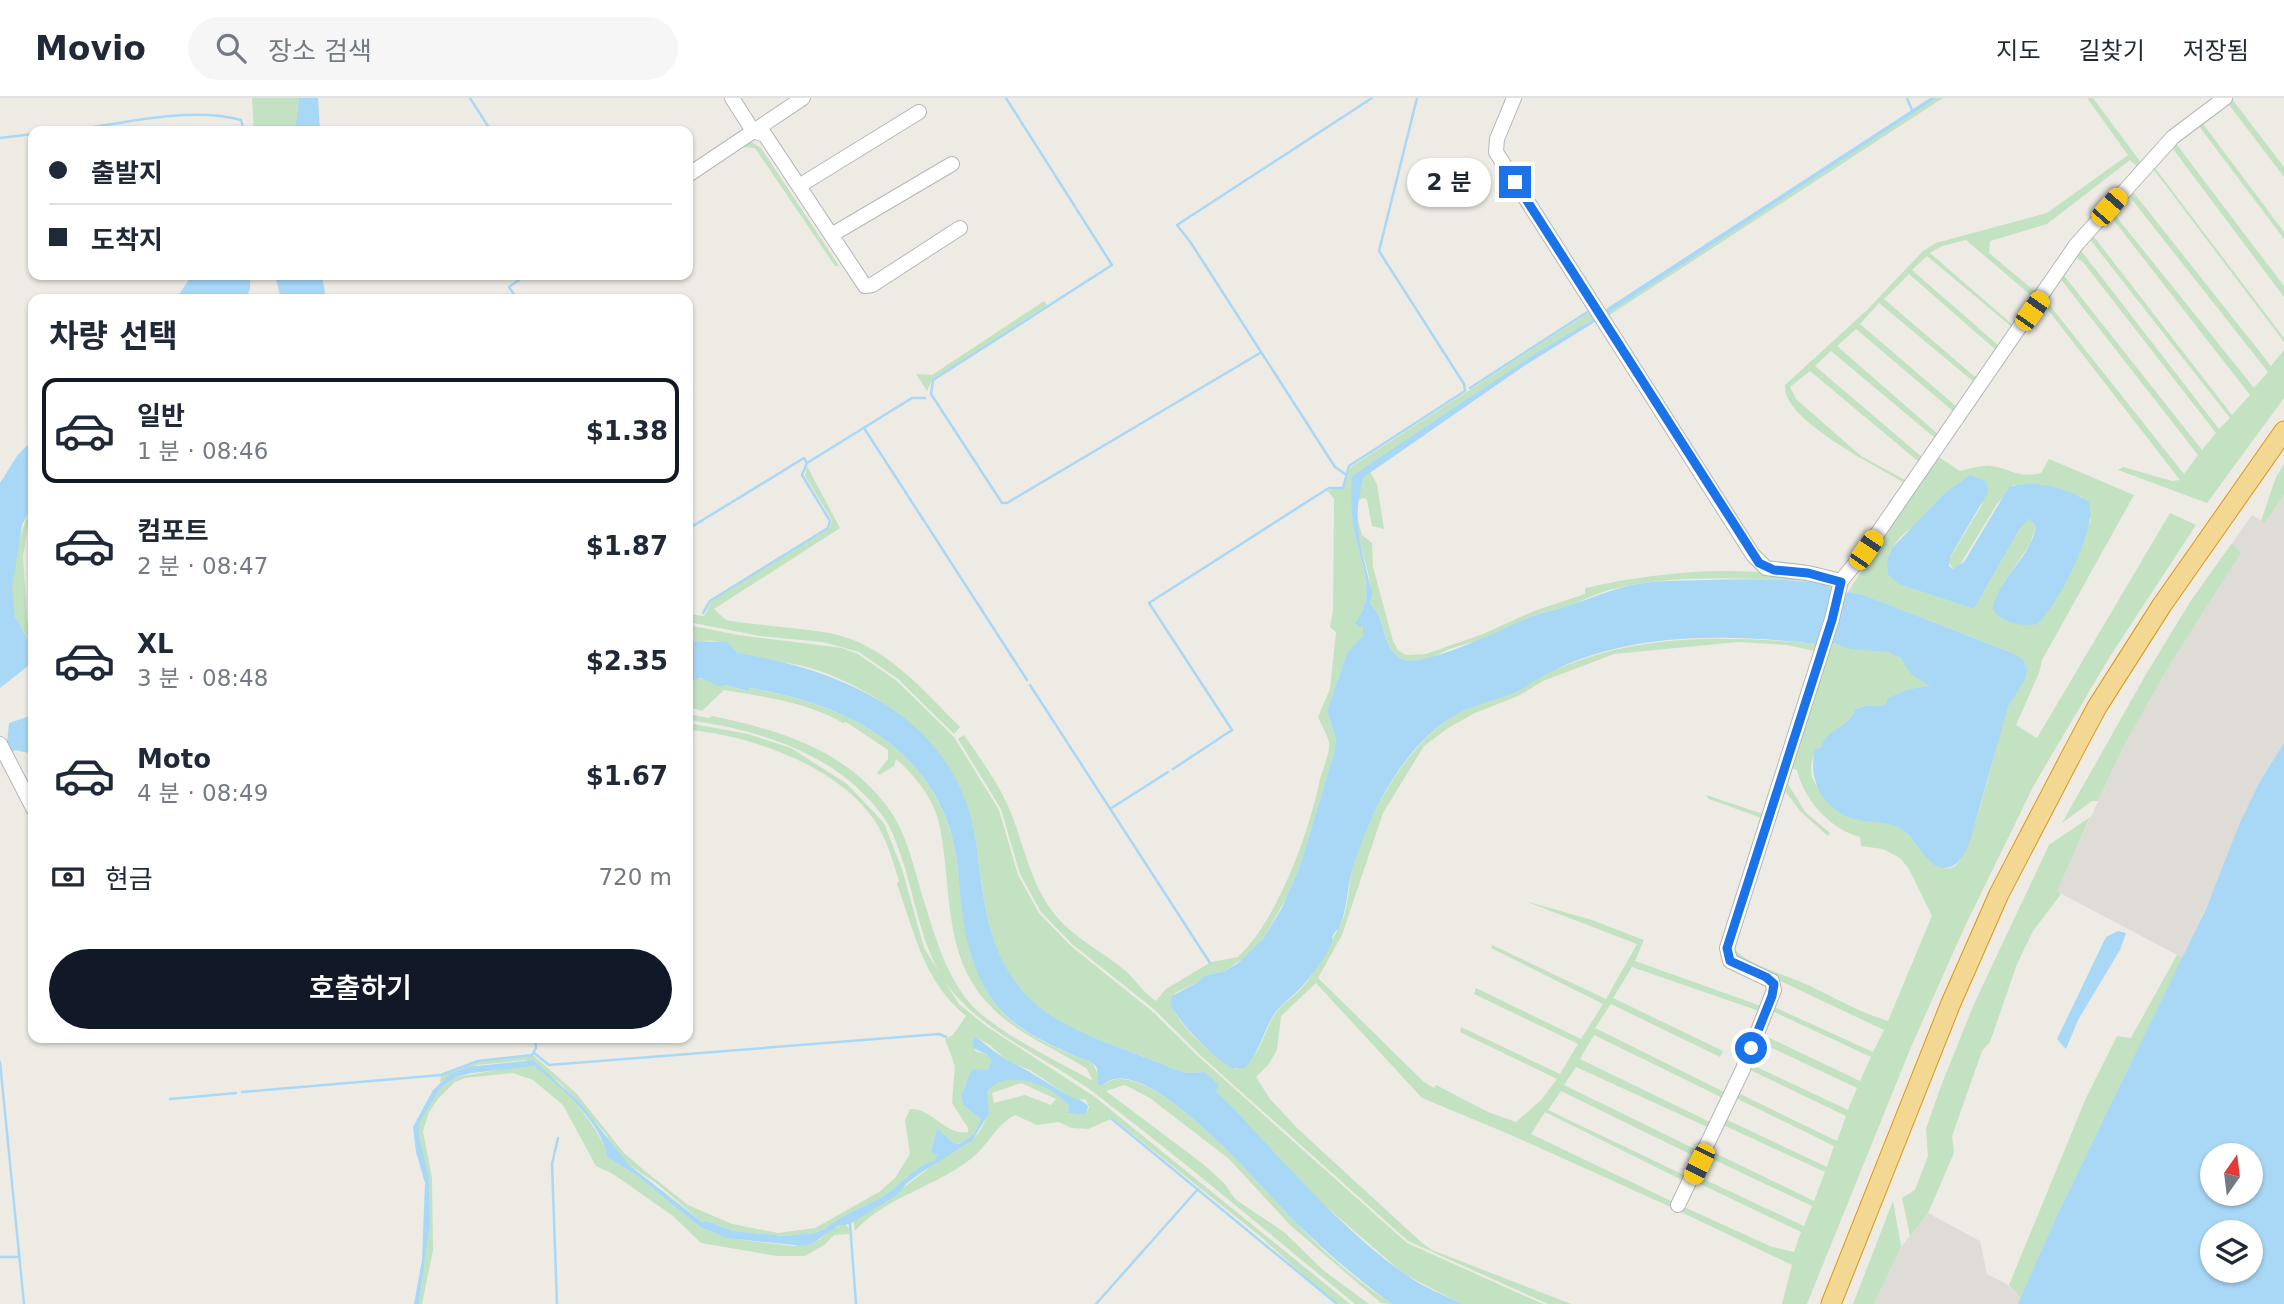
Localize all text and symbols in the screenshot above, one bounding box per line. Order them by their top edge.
search box [188,17,678,80]
text: Movio [35,29,146,68]
icon: search [212,29,250,67]
text: 장소 검색 [268,36,372,66]
text: 지도 [1996,37,2041,65]
text: 길찾기 [2079,37,2145,65]
text: 저장됨 [2183,37,2249,65]
text: 출발지 [91,158,163,188]
callout: 2 분 [1406,158,1490,206]
route end [1499,166,1531,198]
text: 2 분 [1426,169,1472,195]
car [2088,184,2131,230]
text: 도착지 [91,225,163,255]
car [2012,288,2053,334]
text: 차량 선택 [49,317,178,355]
icon: car [53,399,116,462]
text: 일반 [137,401,185,431]
text: $1.38 [586,416,668,446]
text: 1 분 · 08:46 [137,438,268,464]
icon: car [53,514,116,577]
text: 컴포트 [137,516,209,546]
car [1846,527,1887,573]
text: $1.87 [586,531,668,561]
text: 2 분 · 08:47 [137,553,268,579]
icon: car [53,629,116,692]
text: XL [137,629,174,659]
text: $2.35 [586,646,668,676]
text: 3 분 · 08:48 [137,665,268,691]
icon: car [53,744,116,807]
text: Moto [137,744,211,774]
text: $1.67 [586,761,668,791]
text: 4 분 · 08:49 [137,780,268,806]
icon: cash [49,858,87,896]
text: 현금 [105,864,153,894]
text: 720 m [598,864,672,890]
button: 호출하기 [49,949,672,1029]
route start [1735,1032,1767,1064]
car [1681,1141,1718,1187]
north arrow [2200,1143,2263,1206]
map controls [2200,1143,2263,1283]
button: layers [2200,1220,2263,1283]

